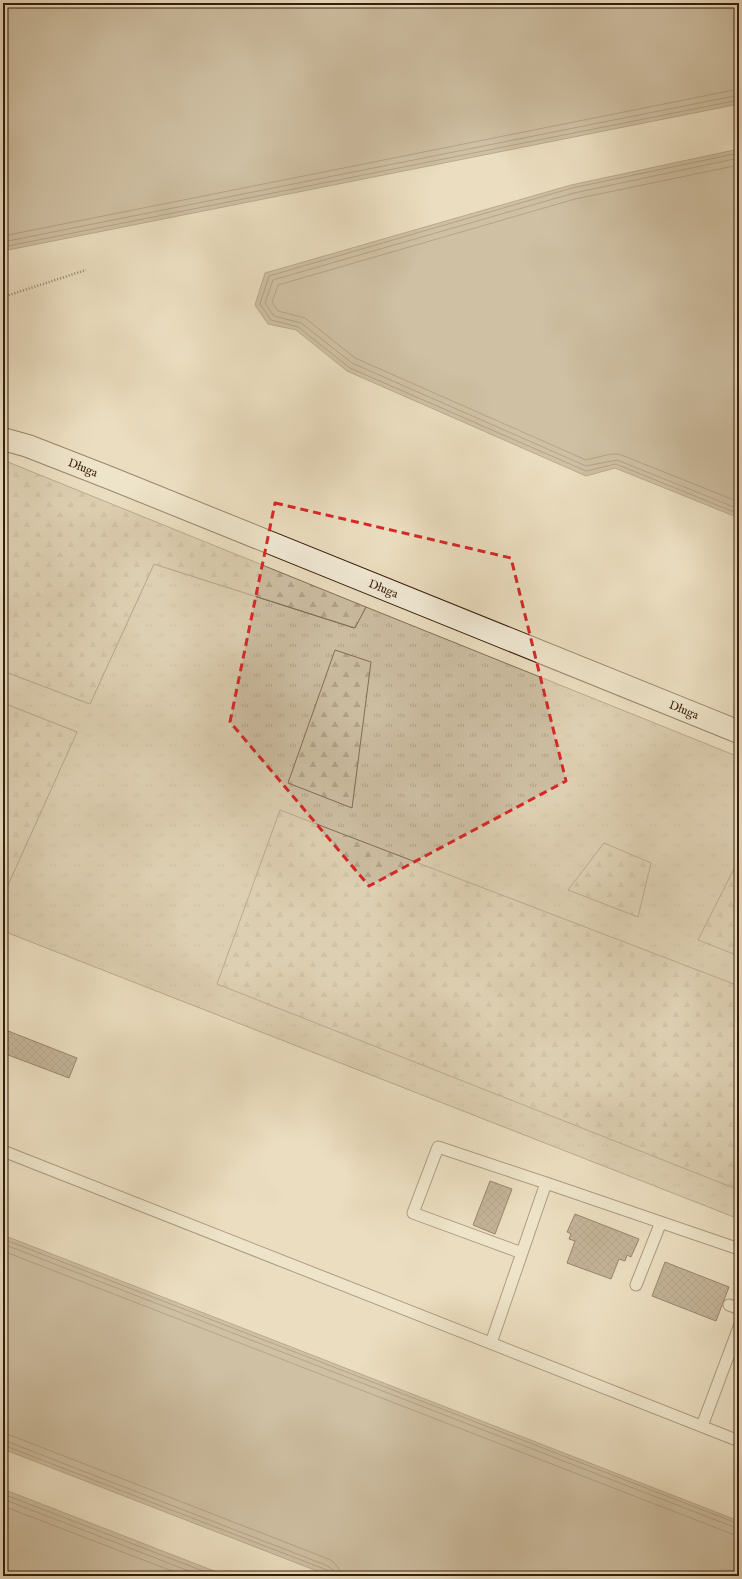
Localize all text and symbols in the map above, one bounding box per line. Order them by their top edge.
street label: Długa [66,455,101,480]
street label: Długa [366,576,401,601]
street label: Długa [667,697,702,723]

